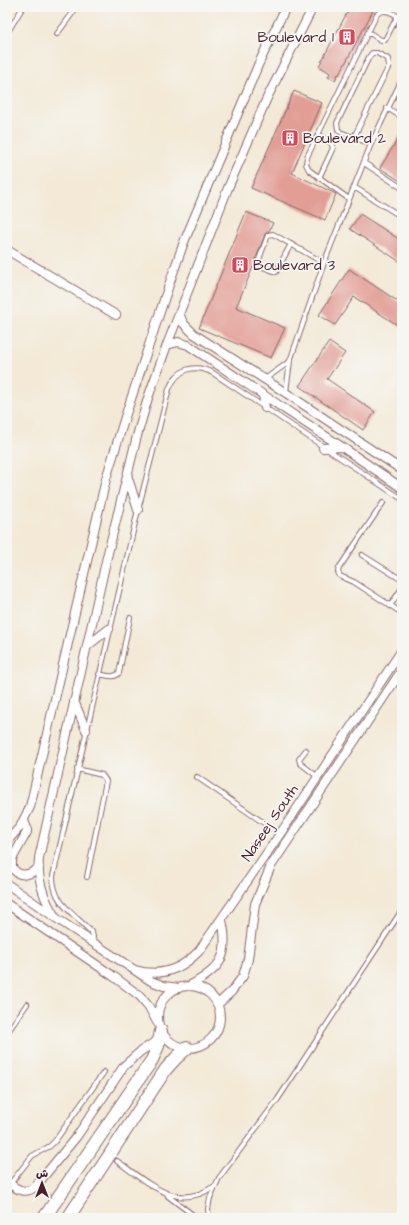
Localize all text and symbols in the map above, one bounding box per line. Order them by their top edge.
place label: Boulevard 1 [258,27,334,48]
building icon: Boulevard 1 [337,27,357,47]
building icon: Boulevard 2 [280,128,300,148]
place label: Boulevard 2 [303,128,387,149]
building icon: Boulevard 3 [230,255,250,275]
place label: Boulevard 3 [253,255,336,276]
street label: Naseej South [237,780,304,866]
north arrow [22,1163,62,1203]
text: ش [36,1166,48,1181]

